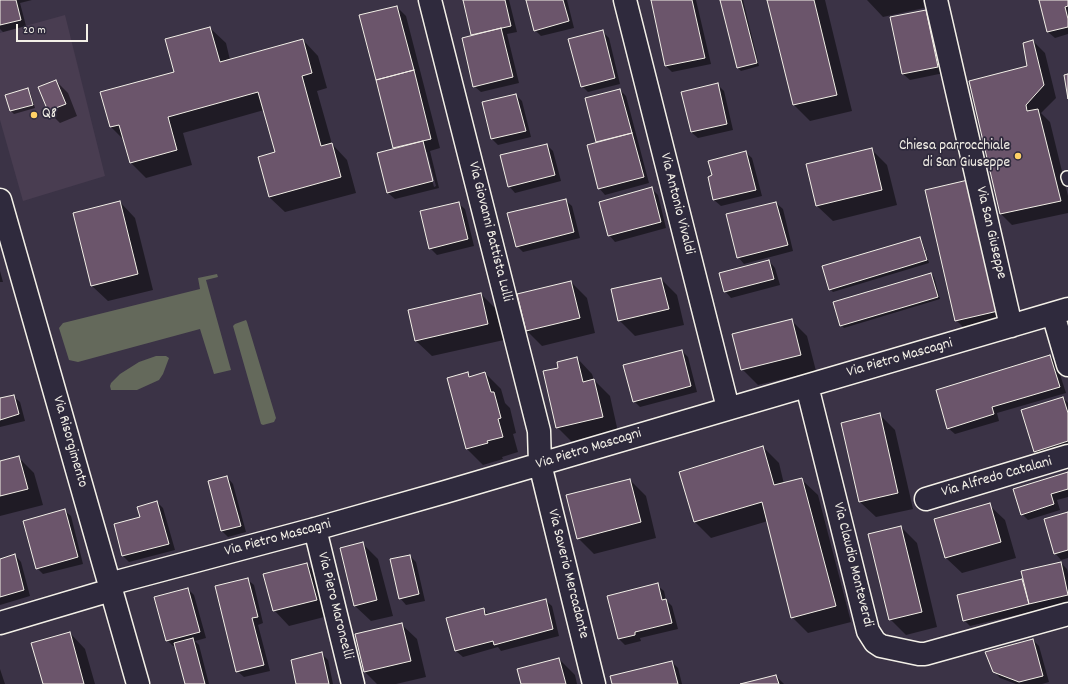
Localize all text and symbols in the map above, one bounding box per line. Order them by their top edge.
scale bar [18,16,90,42]
text: 20 m [23,22,46,39]
place label: Q8 [42,106,57,124]
marker: Q8 [29,110,39,120]
place label: Chiesa parrocchiale di San Giuseppe [899,138,1010,173]
street label: Via Antonio Vivaldi [655,151,697,257]
marker: Chiesa parrocchiale di San Giuseppe [1013,151,1023,161]
street label: Via Giovanni Battista Lulli [463,160,515,304]
street label: Via San Giuseppe [971,185,1009,281]
street label: Via Pietro Mascagni [845,335,955,383]
street label: Via Risorgimento [47,394,91,490]
street label: Via Pietro Mascagni [534,425,644,475]
street label: Via Alfredo Catalani [940,454,1054,502]
street label: Via Claudio Monteverdi [828,501,876,629]
street label: Via Saverio Mercadante [542,508,592,640]
street label: Via Pietro Mascagni [223,516,333,562]
street label: Via Piero Maroncelli [312,551,356,661]

